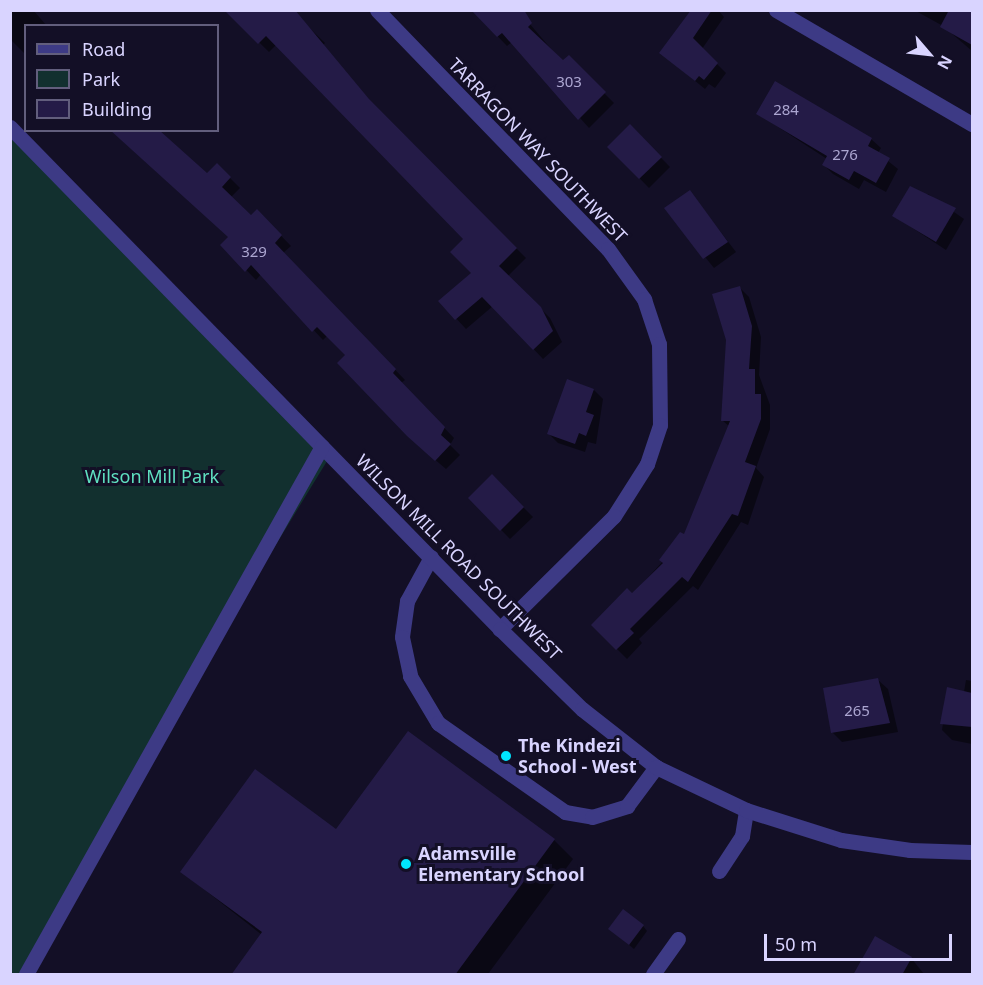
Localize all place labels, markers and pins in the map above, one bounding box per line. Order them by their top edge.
place label: The Kindezi School - West [518,735,637,777]
marker: The Kindezi School - West [499,749,513,763]
place label: Adamsville Elementary School [418,843,585,886]
marker: Adamsville Elementary School [399,857,413,871]

